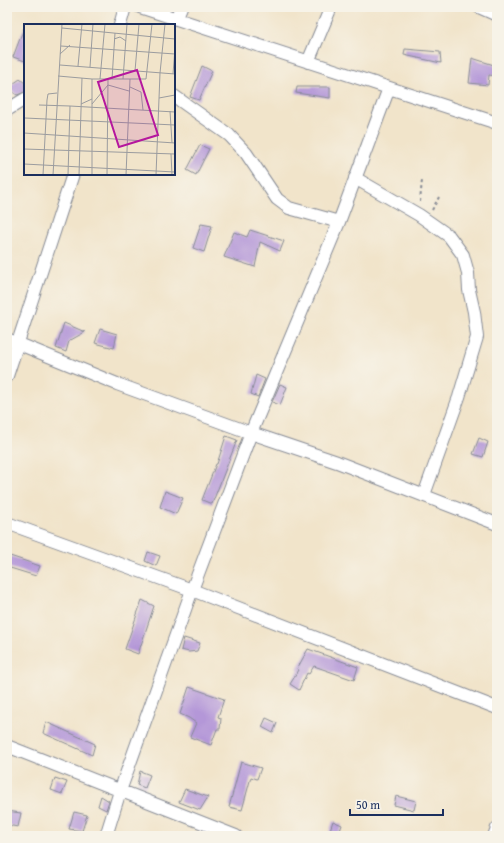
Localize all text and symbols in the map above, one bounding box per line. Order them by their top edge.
inset map [24,24,175,175]
scale bar [350,791,443,817]
text: 50 m [356,796,380,813]

